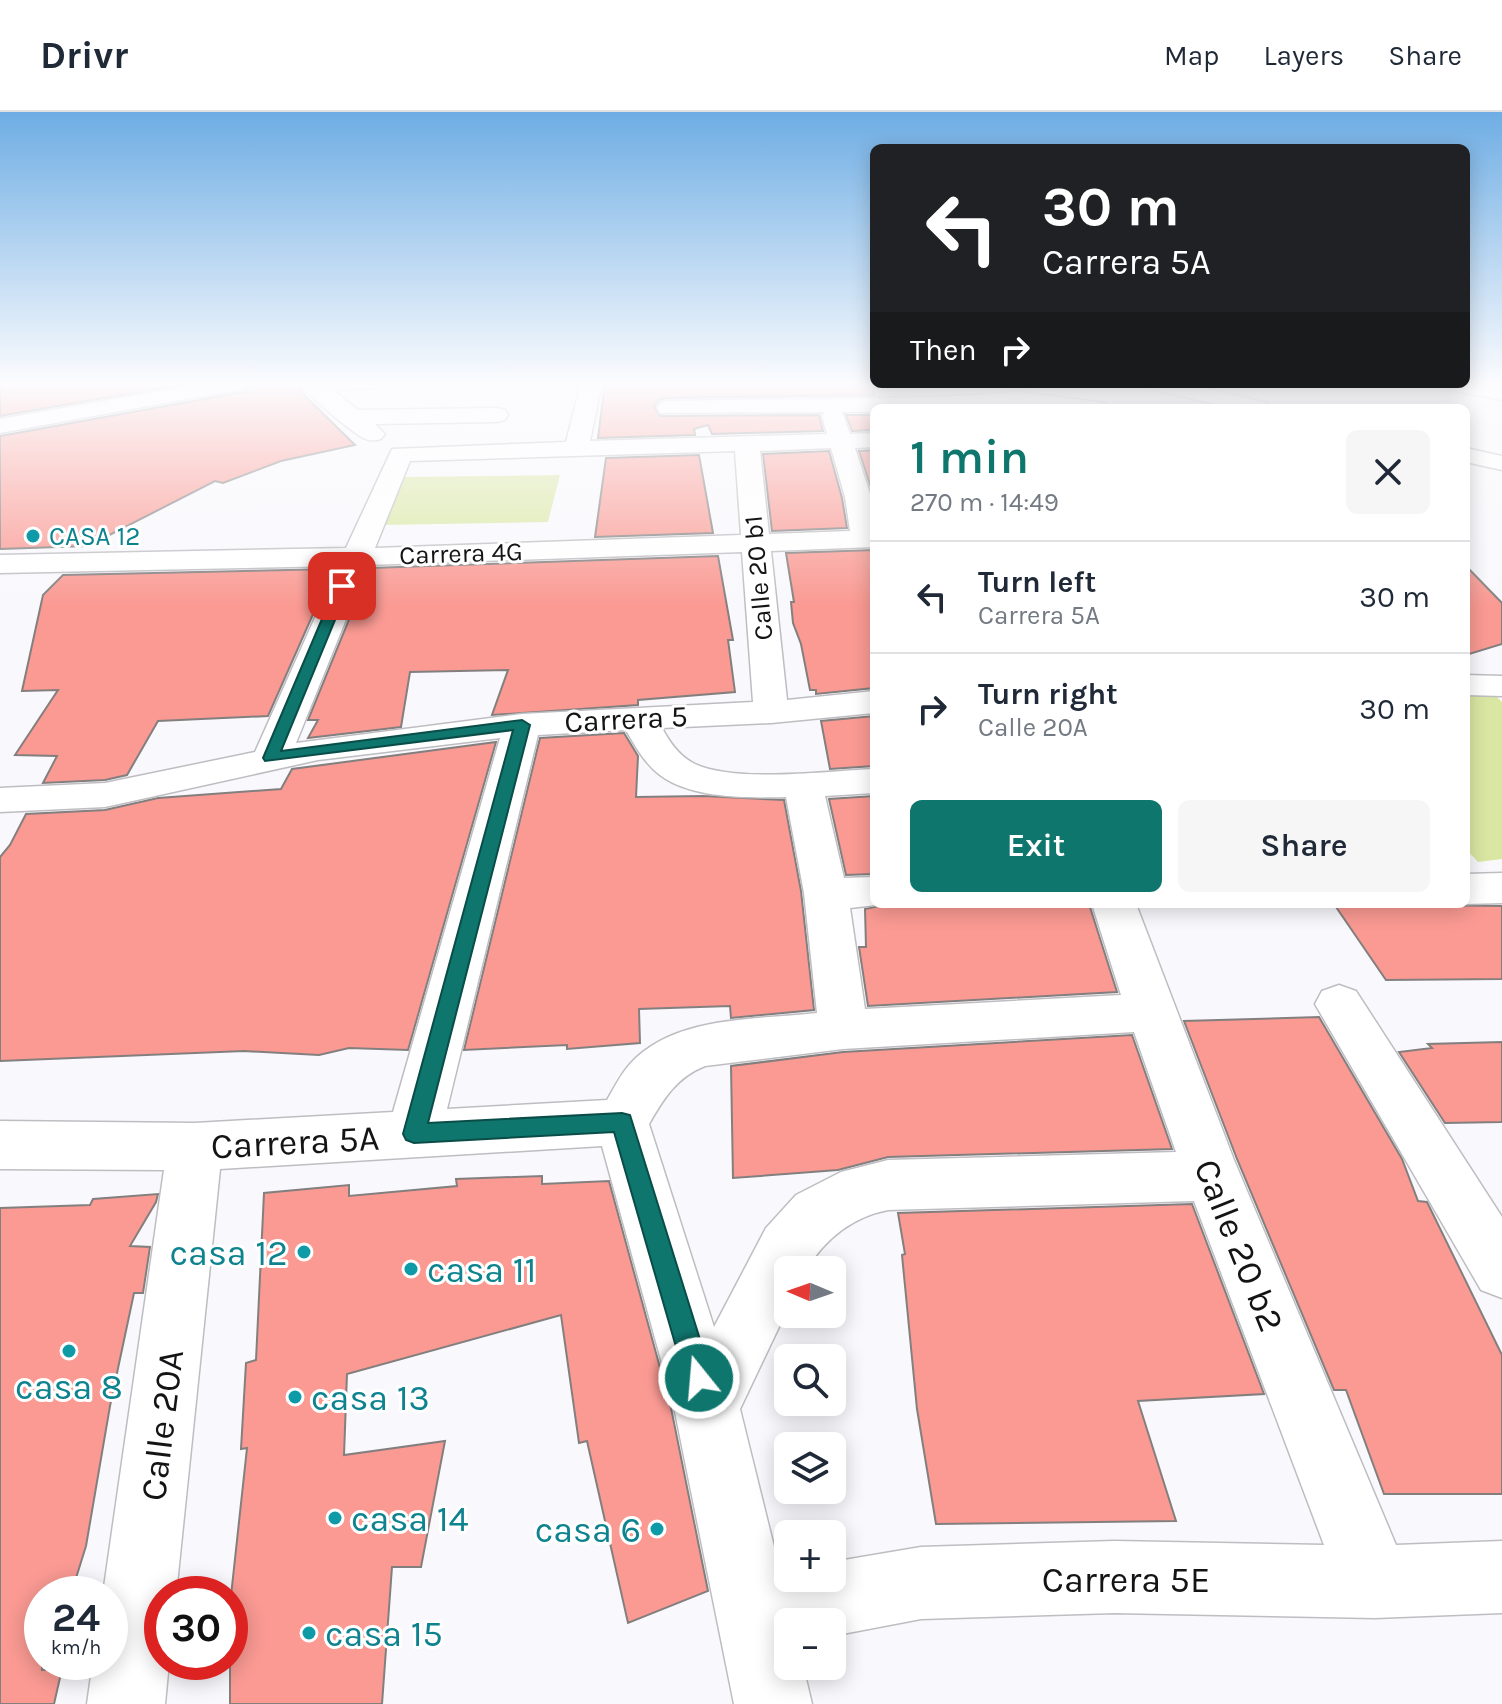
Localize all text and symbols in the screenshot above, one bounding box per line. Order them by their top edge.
text: Drivr [40,33,128,78]
text: Map [1164,39,1219,72]
text: Layers [1263,39,1344,72]
text: Share [1388,39,1462,72]
text: 30 m [1042,174,1180,239]
icon: left [910,176,1014,280]
text: Carrera 5A [1042,241,1211,283]
icon: right [993,328,1037,372]
text: Then [910,332,977,368]
text: 1 min [910,429,1029,485]
button: close [1346,430,1430,514]
text: 270 m · 14:49 [910,487,1059,518]
street label: Calle 20 b1 [738,514,779,642]
place label: CASA 12 [49,521,140,552]
marker: CASA 12 [24,527,42,545]
street label: Carrera 4G [399,536,523,571]
pin [308,552,376,620]
icon: arrive [320,564,364,608]
text: Turn left [978,564,1096,600]
icon: left [910,575,954,619]
text: 30 m [1359,579,1430,615]
text: Carrera 5A [978,600,1100,631]
text: Turn right [978,676,1118,712]
icon: right [910,687,954,731]
text: 30 m [1359,691,1430,727]
street label: Carrera 5 [563,698,689,740]
text: Calle 20A [978,712,1088,743]
button: Exit [910,800,1162,892]
button: Share [1178,800,1430,892]
street label: Carrera 5A [210,1117,380,1167]
street label: Calle 20 b2 [1186,1153,1293,1338]
place label: casa 12 [170,1232,288,1274]
marker: casa 12 [295,1243,313,1261]
place label: casa 11 [427,1249,536,1291]
north arrow [774,1256,846,1328]
map controls [774,1256,846,1680]
marker: casa 11 [402,1260,420,1278]
position arrow [657,1336,741,1420]
marker: casa 8 [60,1342,78,1360]
button: search [774,1344,846,1416]
street label: Calle 20A [132,1347,192,1503]
place label: casa 8 [15,1366,123,1408]
place label: casa 13 [311,1377,430,1419]
marker: casa 13 [286,1388,304,1406]
button: layers [774,1432,846,1504]
place label: casa 14 [351,1498,469,1540]
marker: casa 14 [326,1509,344,1527]
place label: casa 6 [535,1509,641,1551]
marker: casa 6 [648,1520,666,1538]
button: + [774,1520,846,1592]
street label: Carrera 5E [1042,1559,1210,1601]
speed limit sign: 30 [144,1576,248,1680]
text: 24 [52,1594,100,1641]
button: − [774,1608,846,1680]
place label: casa 15 [325,1613,443,1655]
marker: casa 15 [300,1624,318,1642]
text: km/h [51,1636,101,1659]

